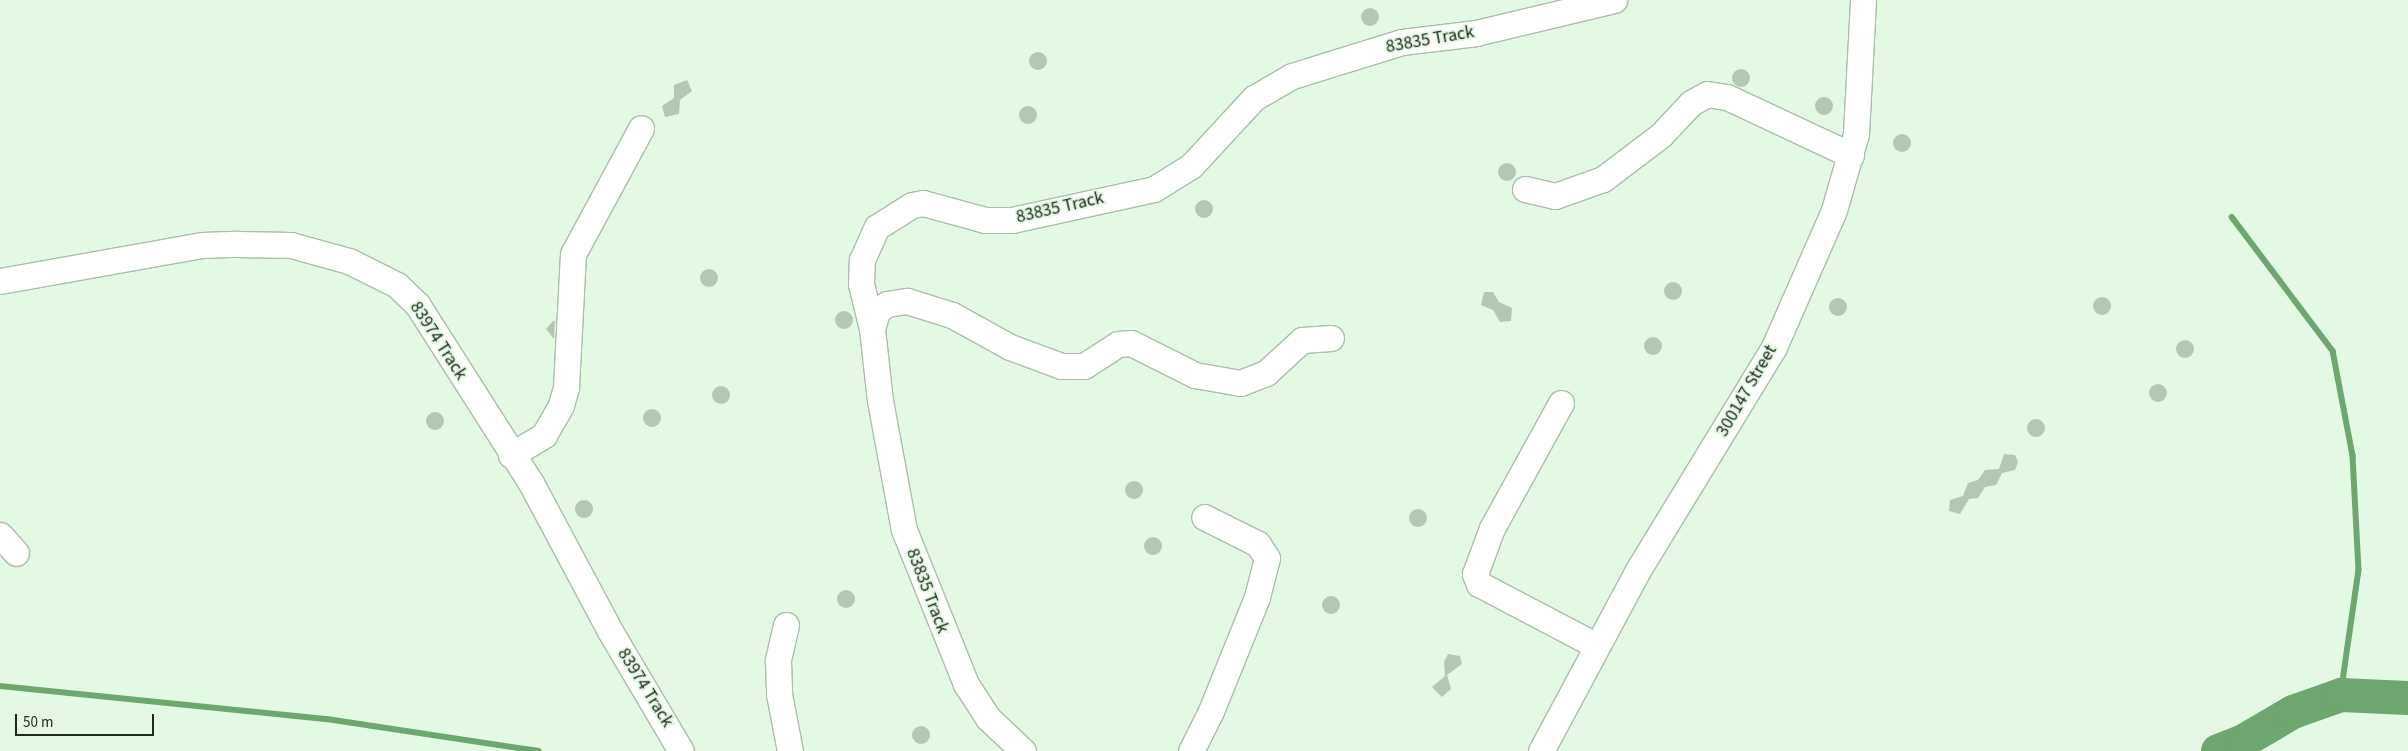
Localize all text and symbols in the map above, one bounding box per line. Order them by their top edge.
street label: 83835 Track [1384,22,1476,58]
street label: 83835 Track [1014,187,1106,229]
street label: 83974 Track [405,298,471,384]
street label: 300147 Street [1712,341,1782,441]
street label: 83835 Track [901,546,953,636]
street label: 83974 Track [612,644,678,732]
scale bar [18,704,156,736]
text: 50 m [23,712,53,733]

